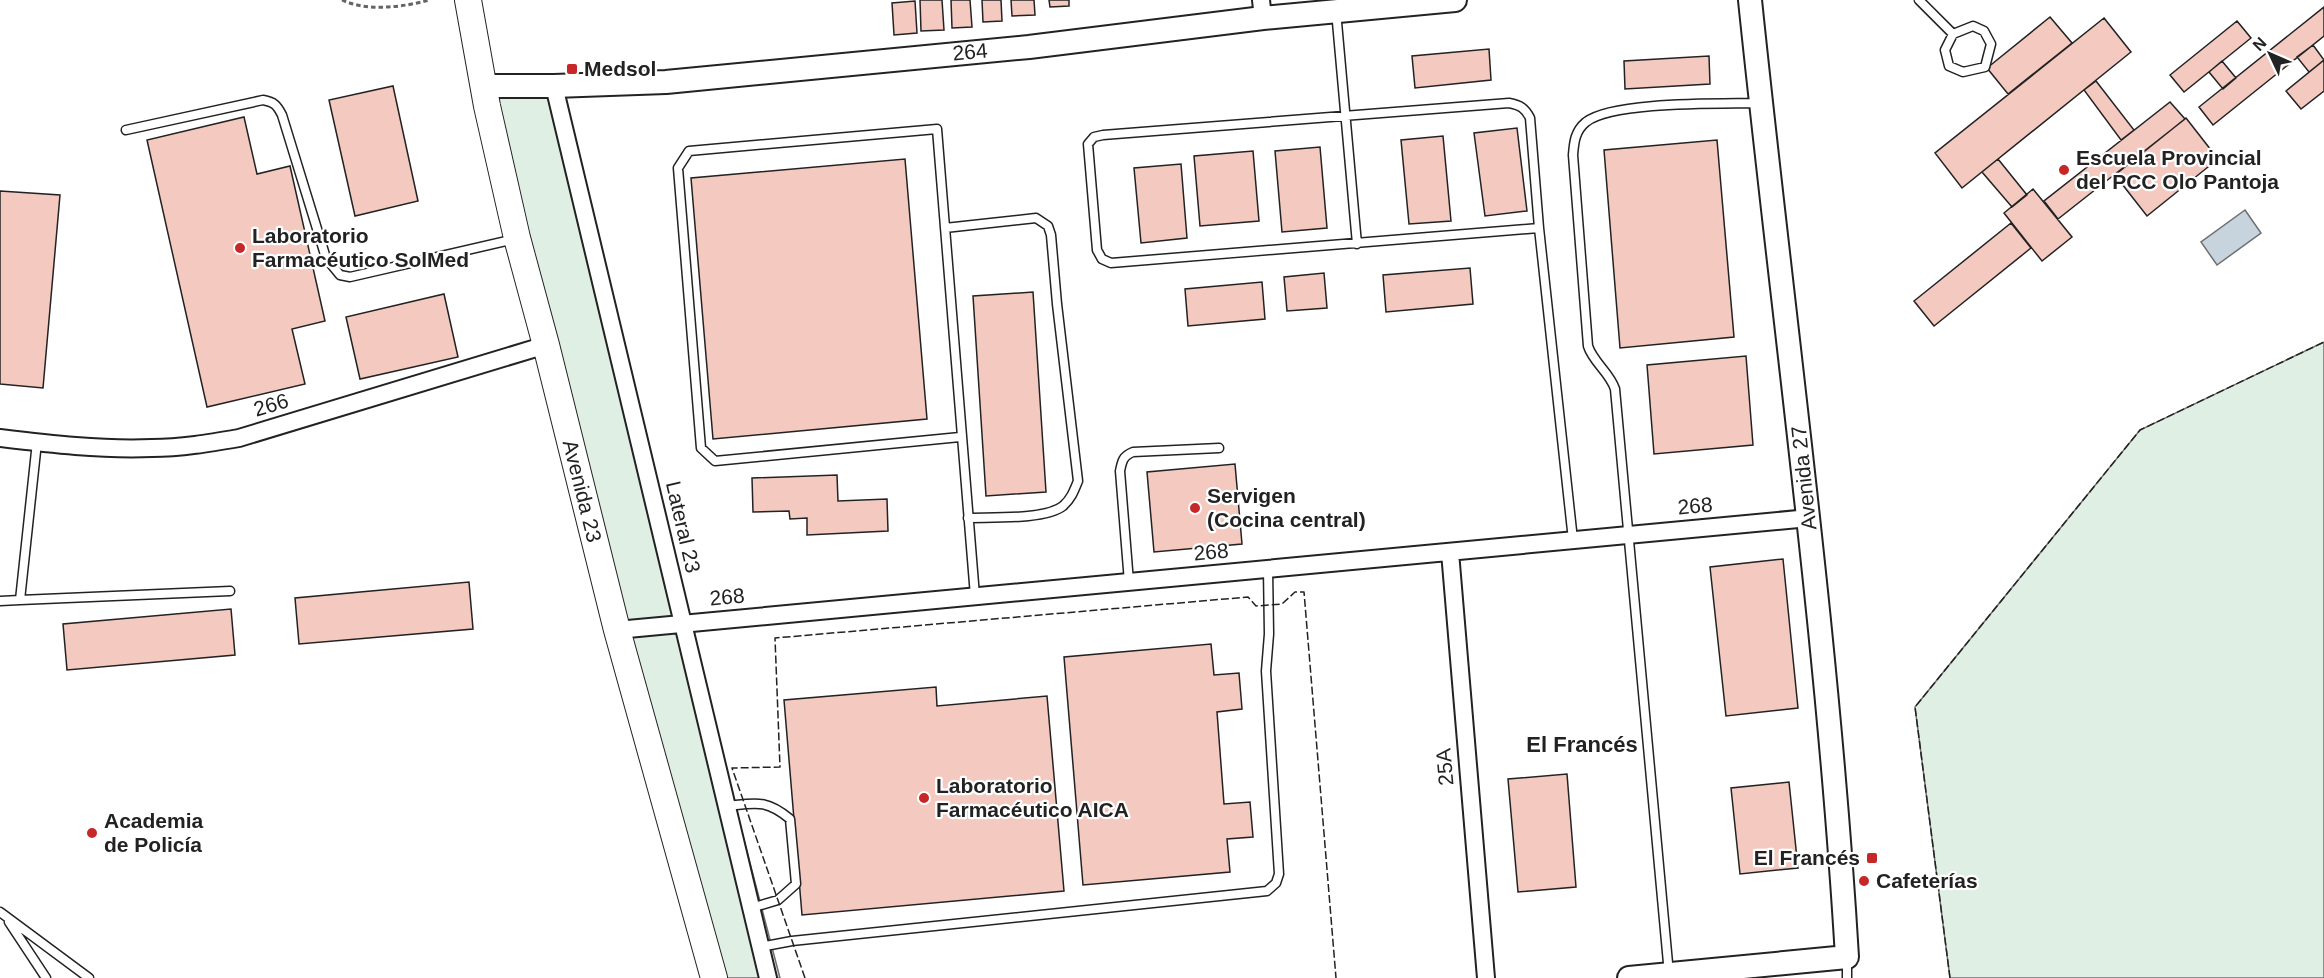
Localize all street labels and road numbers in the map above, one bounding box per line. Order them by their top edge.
street label: 264 [951,38,989,64]
street label: 266 [251,388,291,421]
street label: Avenida 27 [1787,425,1820,531]
street label: Avenida 23 [559,437,606,544]
street label: Lateral 23 [662,479,705,575]
street label: 268 [1676,493,1713,518]
street label: 268 [1192,539,1229,564]
street label: 268 [708,584,745,609]
street label: 25A [1431,747,1458,787]

